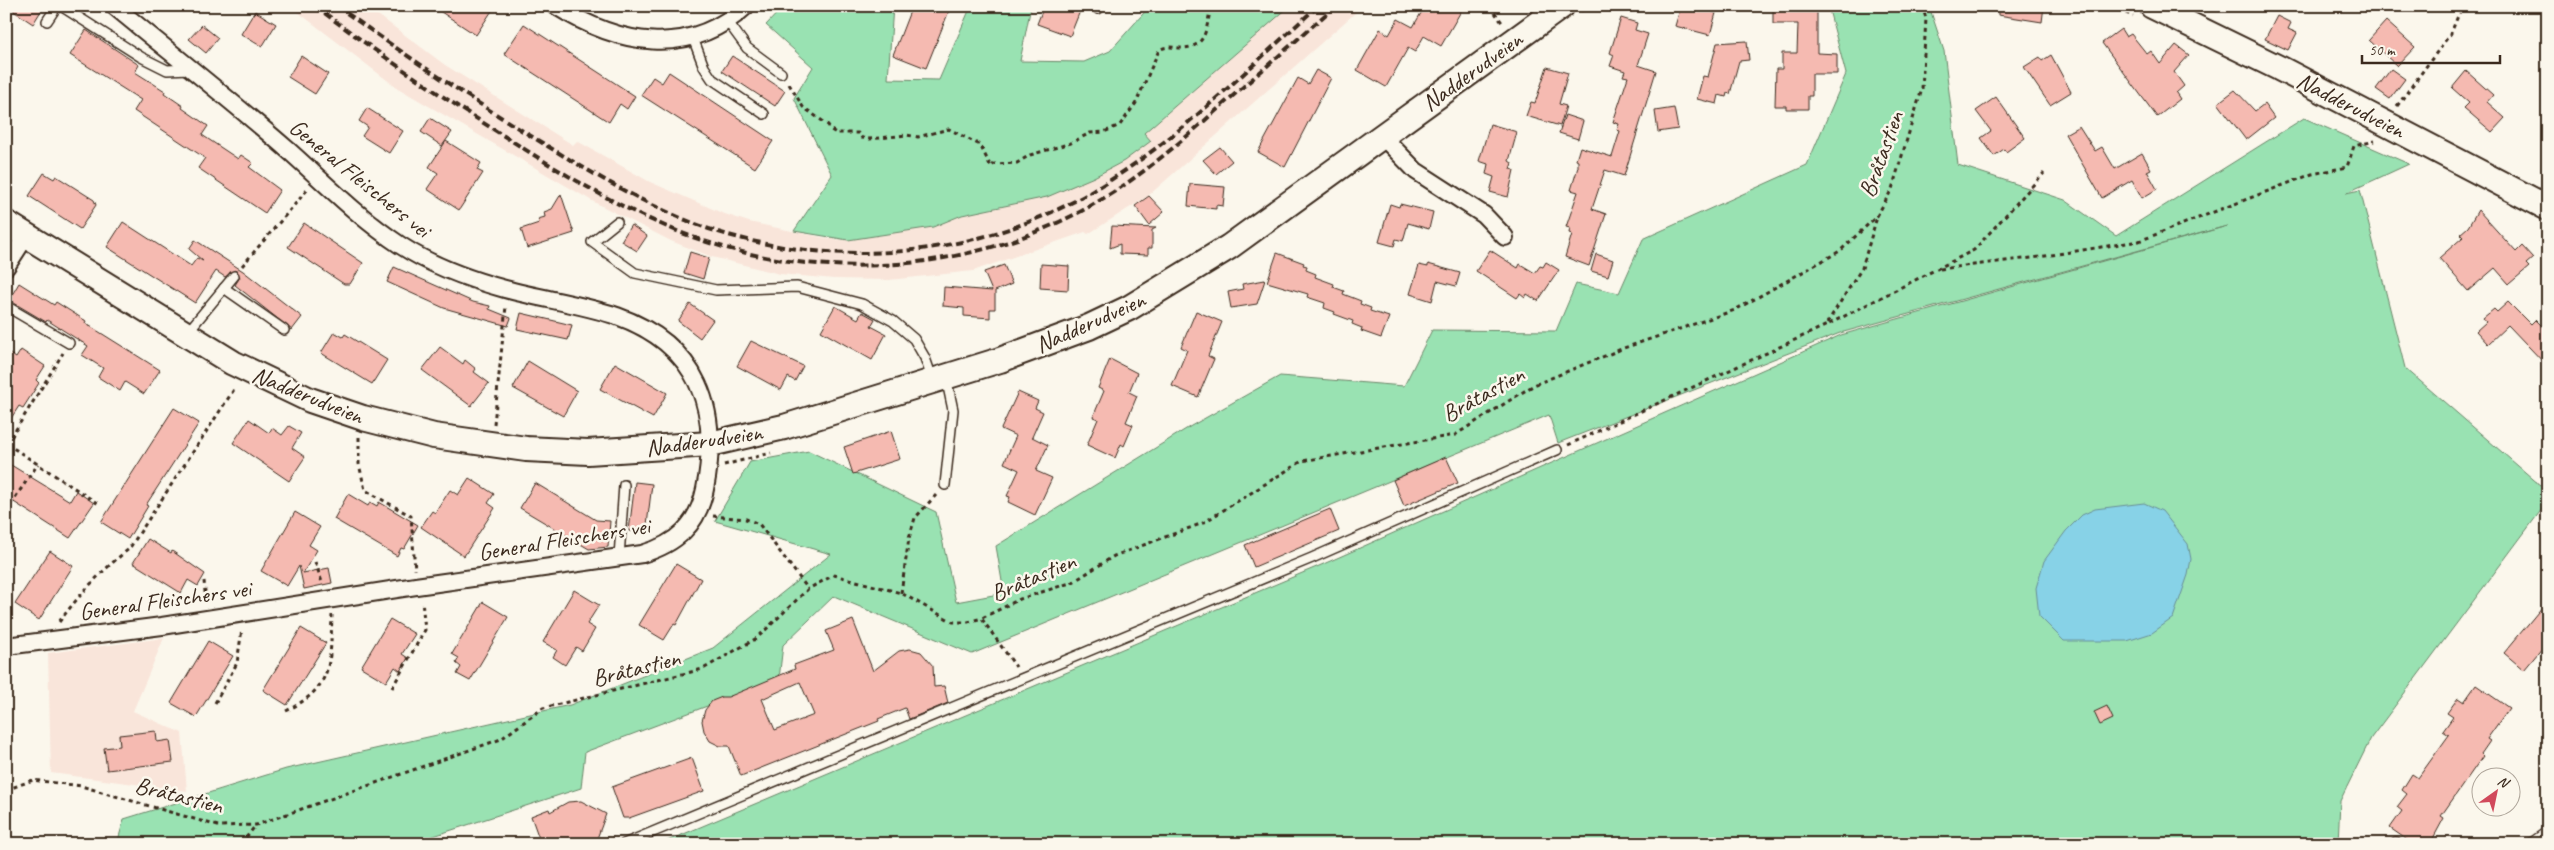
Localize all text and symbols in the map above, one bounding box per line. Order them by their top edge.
street label: Nadderudveien [1416,24,1529,118]
scale bar [2362,32,2499,64]
text: 50 m [2369,41,2396,60]
street label: Nadderudveien [2292,65,2411,146]
street label: Bråtastien [1852,106,1911,201]
street label: General Fleischers vei [283,112,439,246]
street label: Nadderudveien [1030,284,1151,360]
street label: Nadderudveien [248,359,369,431]
street label: Bråtastien [1437,359,1530,429]
street label: Nadderudveien [644,417,765,463]
street label: General Fleischers vei [476,510,654,567]
street label: Bråtastien [986,545,1081,608]
street label: General Fleischers vei [77,573,255,627]
street label: Bråtastien [589,642,684,693]
north arrow [2472,768,2522,818]
street label: Bråtastien [132,770,227,821]
text: N [2495,772,2513,792]

